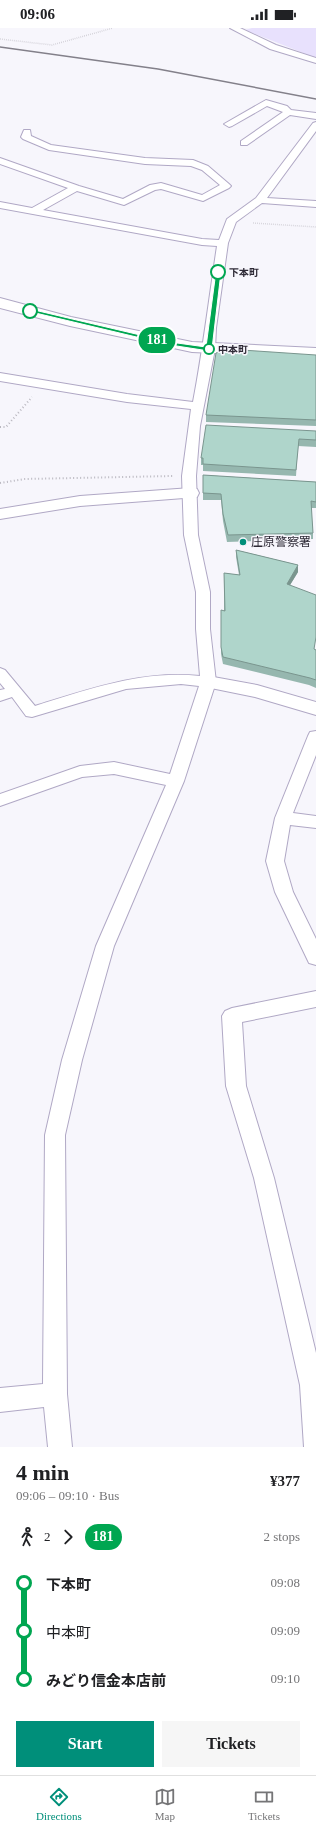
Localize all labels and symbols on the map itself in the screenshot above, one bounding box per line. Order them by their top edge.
marker: 下本町 [210,264,226,280]
place label: 下本町 [229,267,259,278]
unlabelled marker [22,303,38,319]
line badge: 181 [134,327,180,353]
marker: 中本町 [203,343,215,355]
place label: 中本町 [218,344,248,355]
place label: 庄原警察署 [251,535,311,549]
marker: 庄原警察署 [238,537,248,547]

